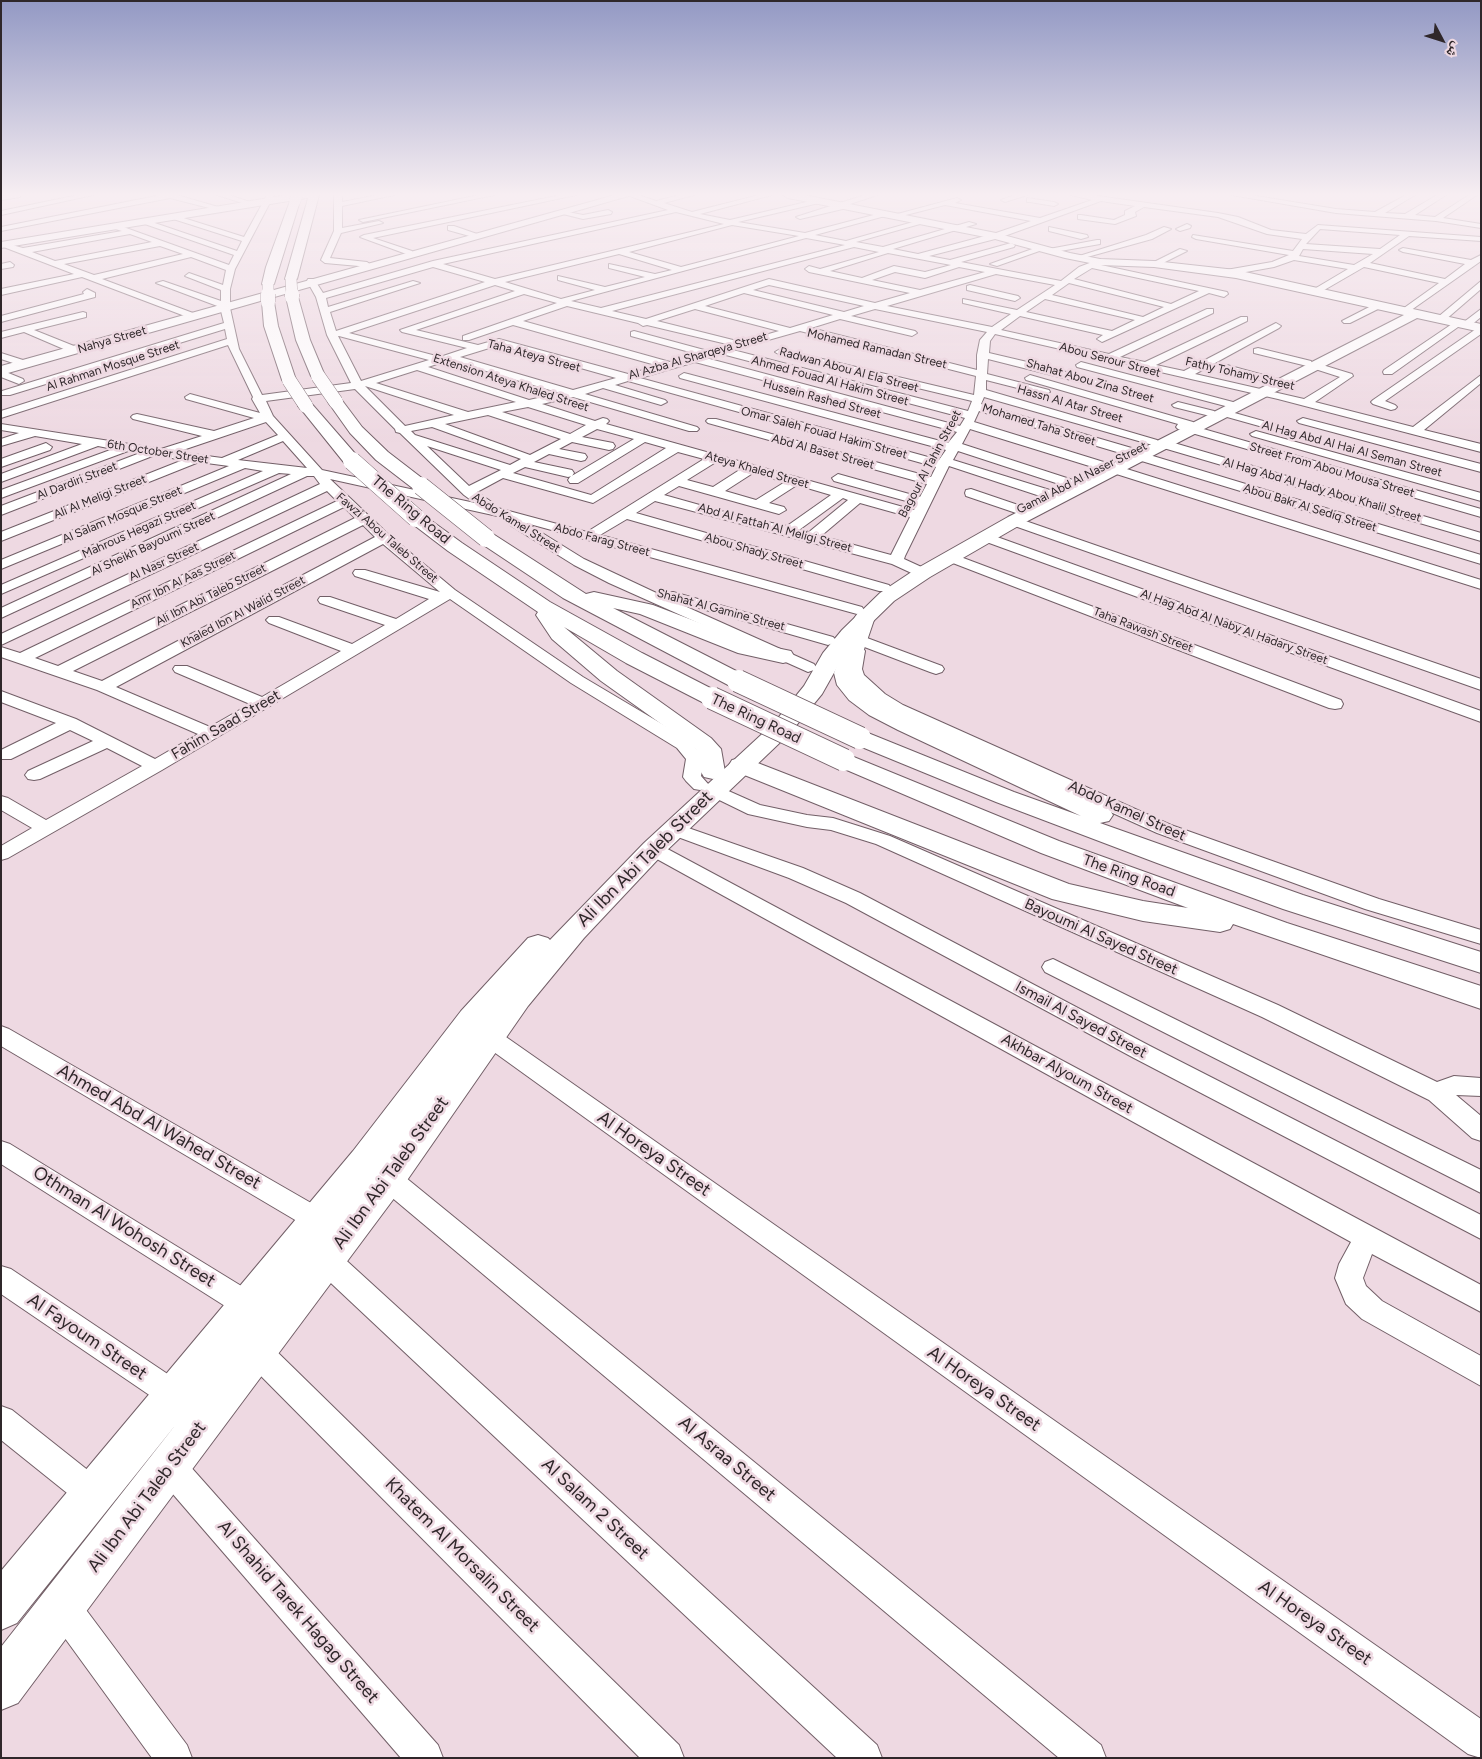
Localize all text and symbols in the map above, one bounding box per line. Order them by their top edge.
north arrow [1417,15,1467,65]
text: ش [1443,39,1465,61]
street label: Nahya Street [76,323,148,357]
street label: Mohamed Ramadan Street [806,326,948,372]
street label: Al Azba Al Sharqeya Street [627,329,769,383]
street label: Taha Ateya Street [486,337,582,375]
street label: Al Rahman Mosque Street [44,338,182,394]
street label: Abou Serour Street [1058,340,1162,380]
street label: Radwan Abou Al Ela Street [778,344,920,396]
street label: Extension Ateya Khaled Street [431,351,591,415]
street label: Ahmed Fouad Al Hakim Street [750,353,910,409]
street label: Fathy Tohamy Street [1184,354,1296,394]
street label: Shahat Abou Zina Street [1025,356,1155,406]
street label: Hussein Rashed Street [761,376,883,422]
street label: Hassn Al Atar Street [1016,382,1124,426]
street label: Mohamed Taha Street [980,401,1098,449]
street label: Omar Saleh Fouad Hakim Street [739,404,909,462]
street label: Bagour Al Tahin Street [896,408,964,520]
street label: Al Hag Abd Al Hai Al Seman Street [1260,418,1444,480]
street label: Abd Al Baset Street [770,431,876,473]
street label: 6th October Street [106,437,210,467]
street label: Gamal Abd Al Naser Street [1014,439,1150,517]
street label: Street From Abou Mousa Street [1248,440,1416,500]
street label: Ateya Khaled Street [703,448,811,492]
street label: Al Hag Abd Al Hady Abou Khalil Street [1221,455,1423,525]
street label: Al Dardiri Street [35,459,119,503]
street label: Ali Al Meligi Street [52,472,148,522]
street label: The Ring Road [368,472,454,548]
street label: Abou Bakr Al Sediq Street [1241,481,1379,535]
street label: Al Salam Mosque Street [60,483,184,547]
street label: Fawzi Abou Taleb Street [333,490,441,586]
street label: Abdo Kamel Street [469,490,563,556]
street label: Mahrous Hegazi Street [80,498,198,562]
street label: Abd Al Fattah Al Meligi Street [697,501,853,555]
street label: Al Sheikh Bayoumi Street [89,509,217,579]
street label: Abdo Farag Street [553,520,651,560]
street label: Abou Shady Street [703,530,805,572]
street label: Al Nasr Street [127,540,201,584]
street label: Amr Ibn Al Aas Street [128,548,238,612]
street label: Ali Ibn Abi Taleb Street [153,561,269,629]
street label: Khaled Ibn Al Walid Street [178,573,308,651]
street label: Shahat Al Gamine Street [655,586,787,634]
street label: Al Hag Abd Al Naby Al Hadary Street [1138,586,1330,668]
street label: Taha Rawash Street [1091,604,1195,656]
street label: Fahim Saad Street [168,686,284,764]
street label: The Ring Road [708,690,804,748]
street label: Abdo Kamel Street [1065,777,1189,845]
street label: Ali Ibn Abi Taleb Street [573,787,717,931]
street label: The Ring Road [1080,851,1178,901]
street label: Bayoumi Al Sayed Street [1022,895,1180,979]
street label: Ismail Al Sayed Street [1012,978,1150,1062]
street label: Akhbar Alyoum Street [998,1030,1136,1118]
street label: Ahmed Abd Al Wahed Street [53,1060,265,1194]
street label: Ali Ibn Abi Taleb Street [328,1093,454,1253]
street label: Al Horeya Street [593,1107,715,1201]
street label: Othman Al Wohosh Street [29,1162,219,1292]
street label: Al Fayoum Street [23,1289,151,1385]
street label: Al Horeya Street [923,1342,1045,1436]
street label: Al Asraa Street [674,1412,780,1506]
street label: Ali Ibn Abi Taleb Street [83,1417,211,1577]
street label: Al Salam 2 Street [537,1454,653,1564]
street label: Khatem Al Morsalin Street [380,1473,544,1637]
street label: Al Shahid Tarek Hagag Street [213,1516,383,1708]
street label: Al Horeya Street [1254,1576,1376,1670]

